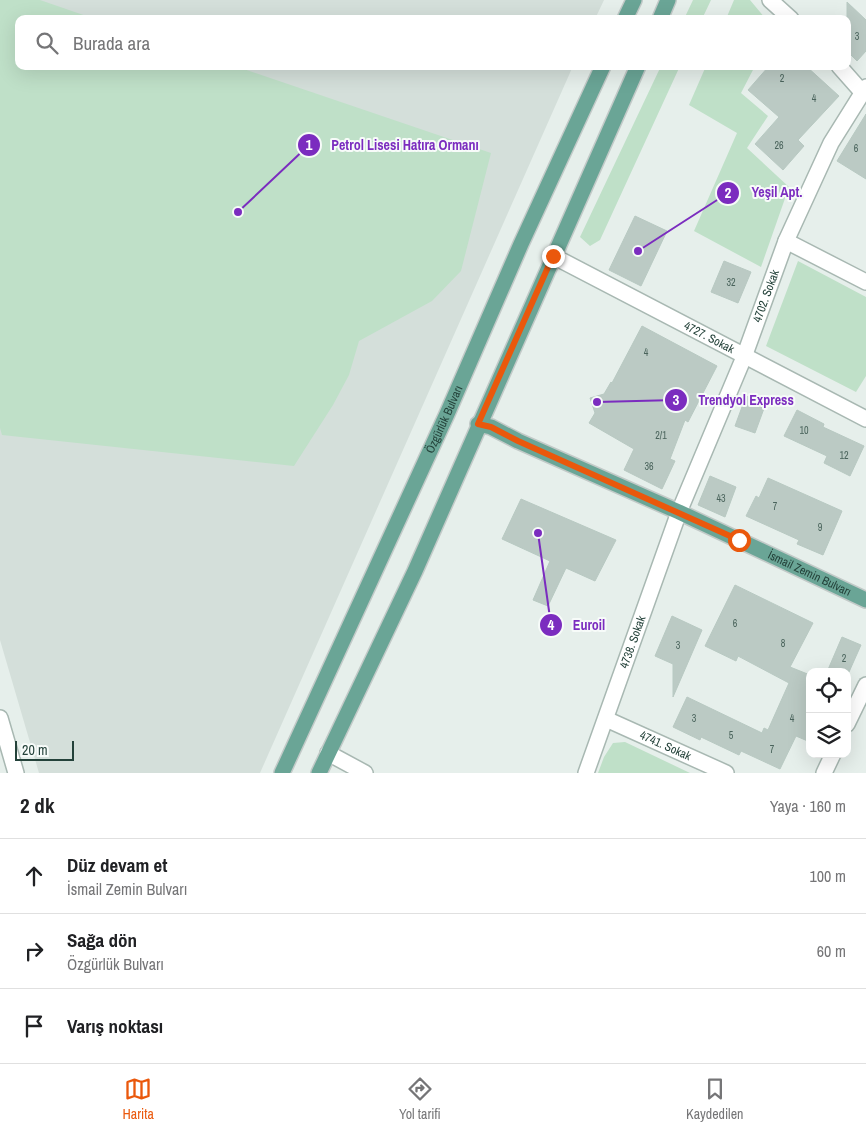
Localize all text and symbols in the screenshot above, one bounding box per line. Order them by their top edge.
search box [15,15,851,70]
icon: search [33,29,61,57]
text: Burada ara [73,30,150,56]
house number: 3 [855,30,860,43]
house number: 2 [780,72,785,85]
house number: 4 [812,92,817,105]
callout: Petrol Lisesi Hatıra Ormanı [297,130,489,159]
text: 1 [306,134,313,155]
text: Petrol Lisesi Hatıra Ormanı [331,136,479,154]
house number: 26 [774,139,784,152]
house number: 6 [854,142,859,155]
callout: Yeşil Apt. [716,178,812,207]
text: 2 [725,182,732,203]
text: Yeşil Apt. [751,183,803,201]
route end [542,245,565,268]
street label: 4702. Sokak [749,267,783,325]
house number: 32 [726,276,736,289]
street label: 4727. Sokak [681,318,737,357]
house number: 4 [644,346,649,359]
street label: Özgürlük Bulvarı [421,383,466,456]
callout: Trendyol Express [663,386,804,415]
text: 3 [673,389,680,410]
text: Trendyol Express [698,391,794,409]
house number: 10 [799,424,809,437]
house number: 2/1 [655,429,667,442]
house number: 12 [839,449,849,462]
house number: 36 [644,460,654,473]
house number: 43 [716,492,726,505]
house number: 7 [773,500,778,513]
house number: 9 [818,521,823,534]
route start [728,529,751,552]
street label: İsmail Zemin Bulvarı [765,547,854,600]
callout: Euroil [538,611,616,640]
street label: 4738. Sokak [616,613,649,671]
text: 4 [548,614,555,635]
text: Euroil [573,616,605,634]
house number: 6 [733,617,738,630]
house number: 8 [781,637,786,650]
house number: 3 [676,639,681,652]
house number: 2 [842,652,847,665]
map controls [806,668,851,758]
button: locate [806,668,851,713]
house number: 3 [692,712,697,725]
house number: 4 [790,712,795,725]
button: layers [806,713,851,758]
street label: 4741. Sokak [637,727,694,764]
house number: 5 [729,729,734,742]
scale bar [15,738,74,761]
text: 20 m [22,741,48,759]
house number: 7 [770,743,775,756]
text: 2 dk [20,791,54,820]
text: Yaya · 160 m [770,795,846,817]
text: Düz devam et [67,852,167,878]
icon: ahead [20,862,48,890]
text: 100 m [810,865,846,887]
text: İsmail Zemin Bulvarı [67,878,187,900]
text: Sağa dön [67,927,137,953]
icon: right [20,937,48,965]
text: 60 m [817,940,846,962]
text: Özgürlük Bulvarı [67,953,164,975]
icon: arrive [20,1012,48,1040]
text: Varış noktası [67,1013,163,1039]
tab: Harita [123,1075,154,1123]
tab: Yol tarifi [399,1075,441,1123]
tab: Kaydedilen [686,1075,743,1123]

